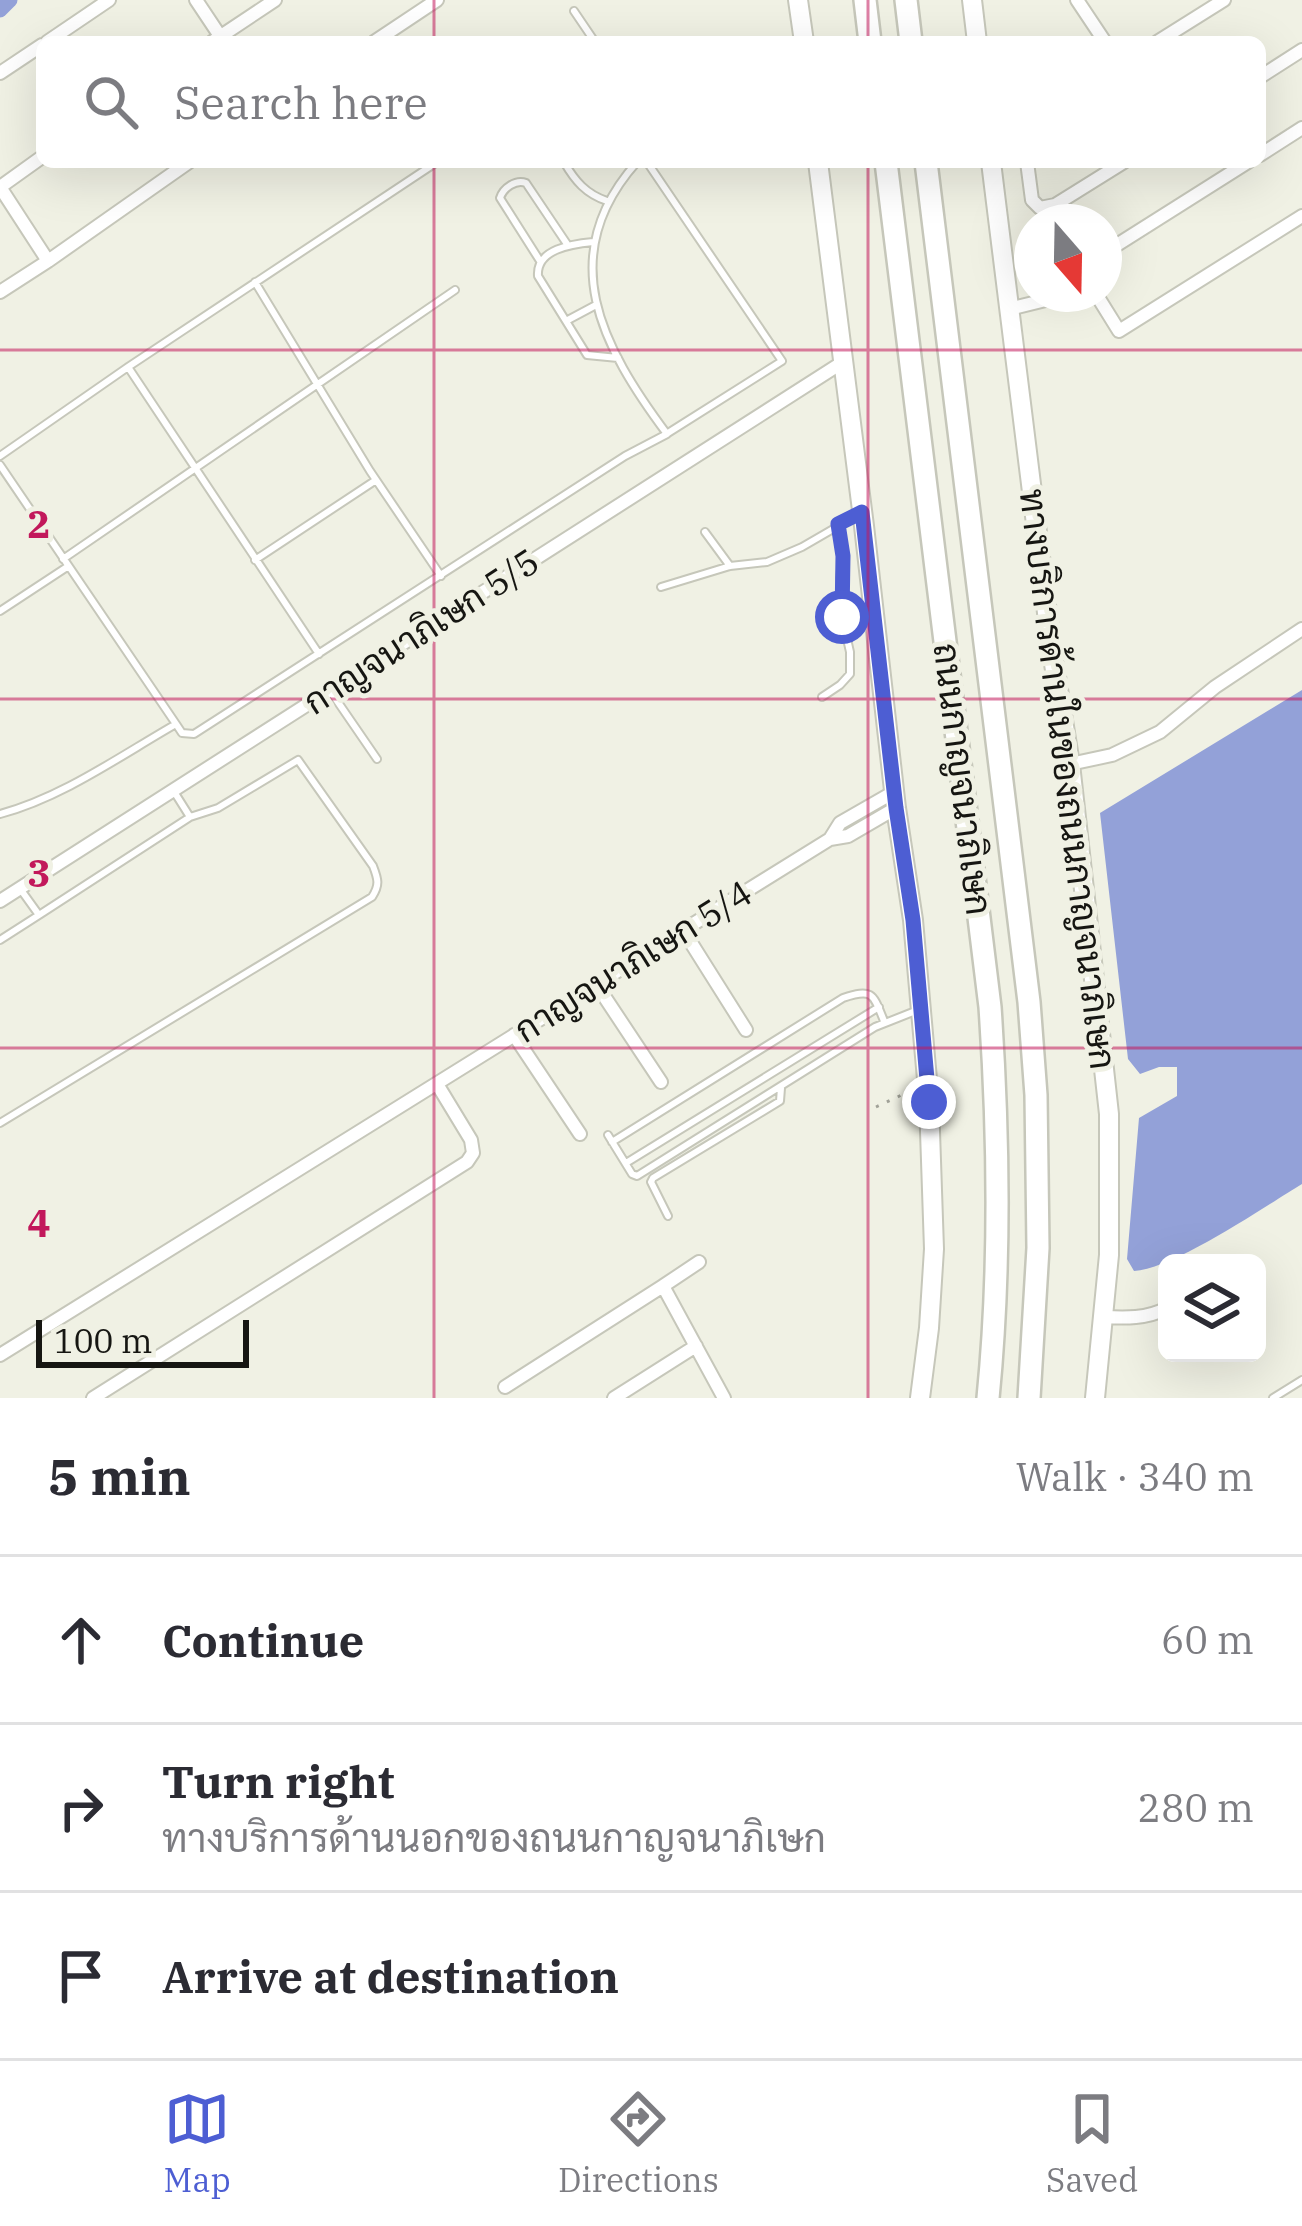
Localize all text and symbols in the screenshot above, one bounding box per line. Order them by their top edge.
search box [36,36,1266,168]
icon: search [78,69,144,135]
text: Search here [174,73,428,131]
north arrow [1014,204,1122,312]
street label: ทางบริการด้านในของถนนกาญจนาภิเษก [1010,486,1127,1072]
text: 2 [27,498,51,549]
street label: กาญจนาภิเษก 5/5 [294,537,547,724]
route start [815,590,869,644]
street label: ถนนกาญจนาภิเษก [923,640,1004,918]
text: 3 [27,847,51,898]
street label: กาญจนาภิเษก 5/4 [505,869,760,1052]
route end [902,1075,956,1129]
text: 4 [27,1197,51,1248]
map controls [1158,1254,1266,1362]
button: layers [1158,1254,1266,1362]
scale bar [36,1314,249,1367]
text: 100 m [54,1319,153,1362]
text: 5 min [48,1443,191,1509]
text: Walk · 340 m [1016,1451,1254,1502]
icon: ahead [48,1607,114,1673]
text: Continue [162,1611,364,1669]
text: 60 m [1161,1614,1254,1665]
text: Turn right [162,1752,394,1810]
icon: right [48,1775,114,1841]
text: 280 m [1138,1782,1254,1833]
text: ทางบริการด้านนอกของถนนกาญจนาภิเษก [162,1812,826,1863]
icon: arrive [48,1943,114,2009]
text: Arrive at destination [162,1947,619,2005]
tab: Map [164,2086,231,2201]
tab: Directions [558,2086,719,2201]
tab: Saved [1046,2086,1138,2201]

